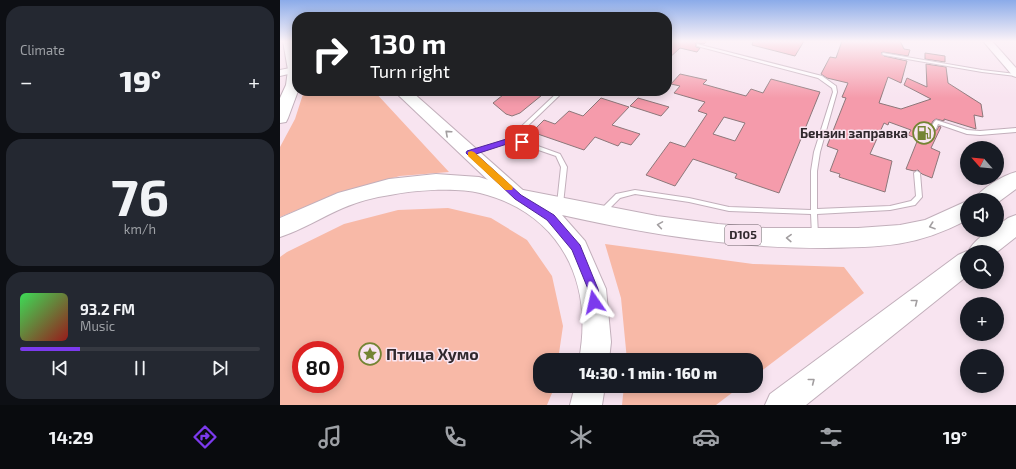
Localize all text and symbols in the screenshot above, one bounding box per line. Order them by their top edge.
text: 130 m [370,26,446,60]
icon: right [304,28,356,80]
text: Climate [20,42,65,58]
text: Turn right [370,60,450,82]
text: 19° [120,62,161,98]
text: − [20,68,33,94]
text: + [248,68,260,94]
fuel station icon: Бензин заправка [911,120,937,146]
pin [505,125,539,159]
place label: Бензин заправка [800,125,908,141]
one-way arrow [445,130,453,138]
icon: arrive [511,131,533,153]
north arrow [960,141,1004,185]
map controls [960,141,1004,393]
text: 76 [111,164,169,226]
button: sound [960,193,1004,237]
text: km/h [124,221,156,237]
one-way arrow [657,221,663,230]
one-way arrow [928,221,935,230]
road number: D105 [725,225,761,245]
one-way arrow [786,233,792,242]
button: search [960,245,1004,289]
position arrow [573,281,615,323]
button: + [960,297,1004,341]
text: 93.2 FM [80,300,135,318]
one-way arrow [910,300,917,307]
text: Music [80,318,115,334]
speed limit sign: 80 [292,341,344,393]
place icon: Птица Хумо [357,341,383,367]
place label: Птица Хумо [386,344,479,363]
button: − [960,349,1004,393]
icon: previous [49,357,71,379]
icon: pause [129,357,151,379]
icon: next [209,357,231,379]
text: 14:30 · 1 min · 160 m [579,364,717,382]
one-way arrow [807,379,814,386]
icon: directions [191,423,219,451]
icon: music [316,423,344,451]
icon: phone [441,423,469,451]
icon: climate [567,423,595,451]
icon: car [692,423,720,451]
icon: filters [817,423,845,451]
text: 14:29 [49,426,94,448]
text: 19° [943,426,967,448]

